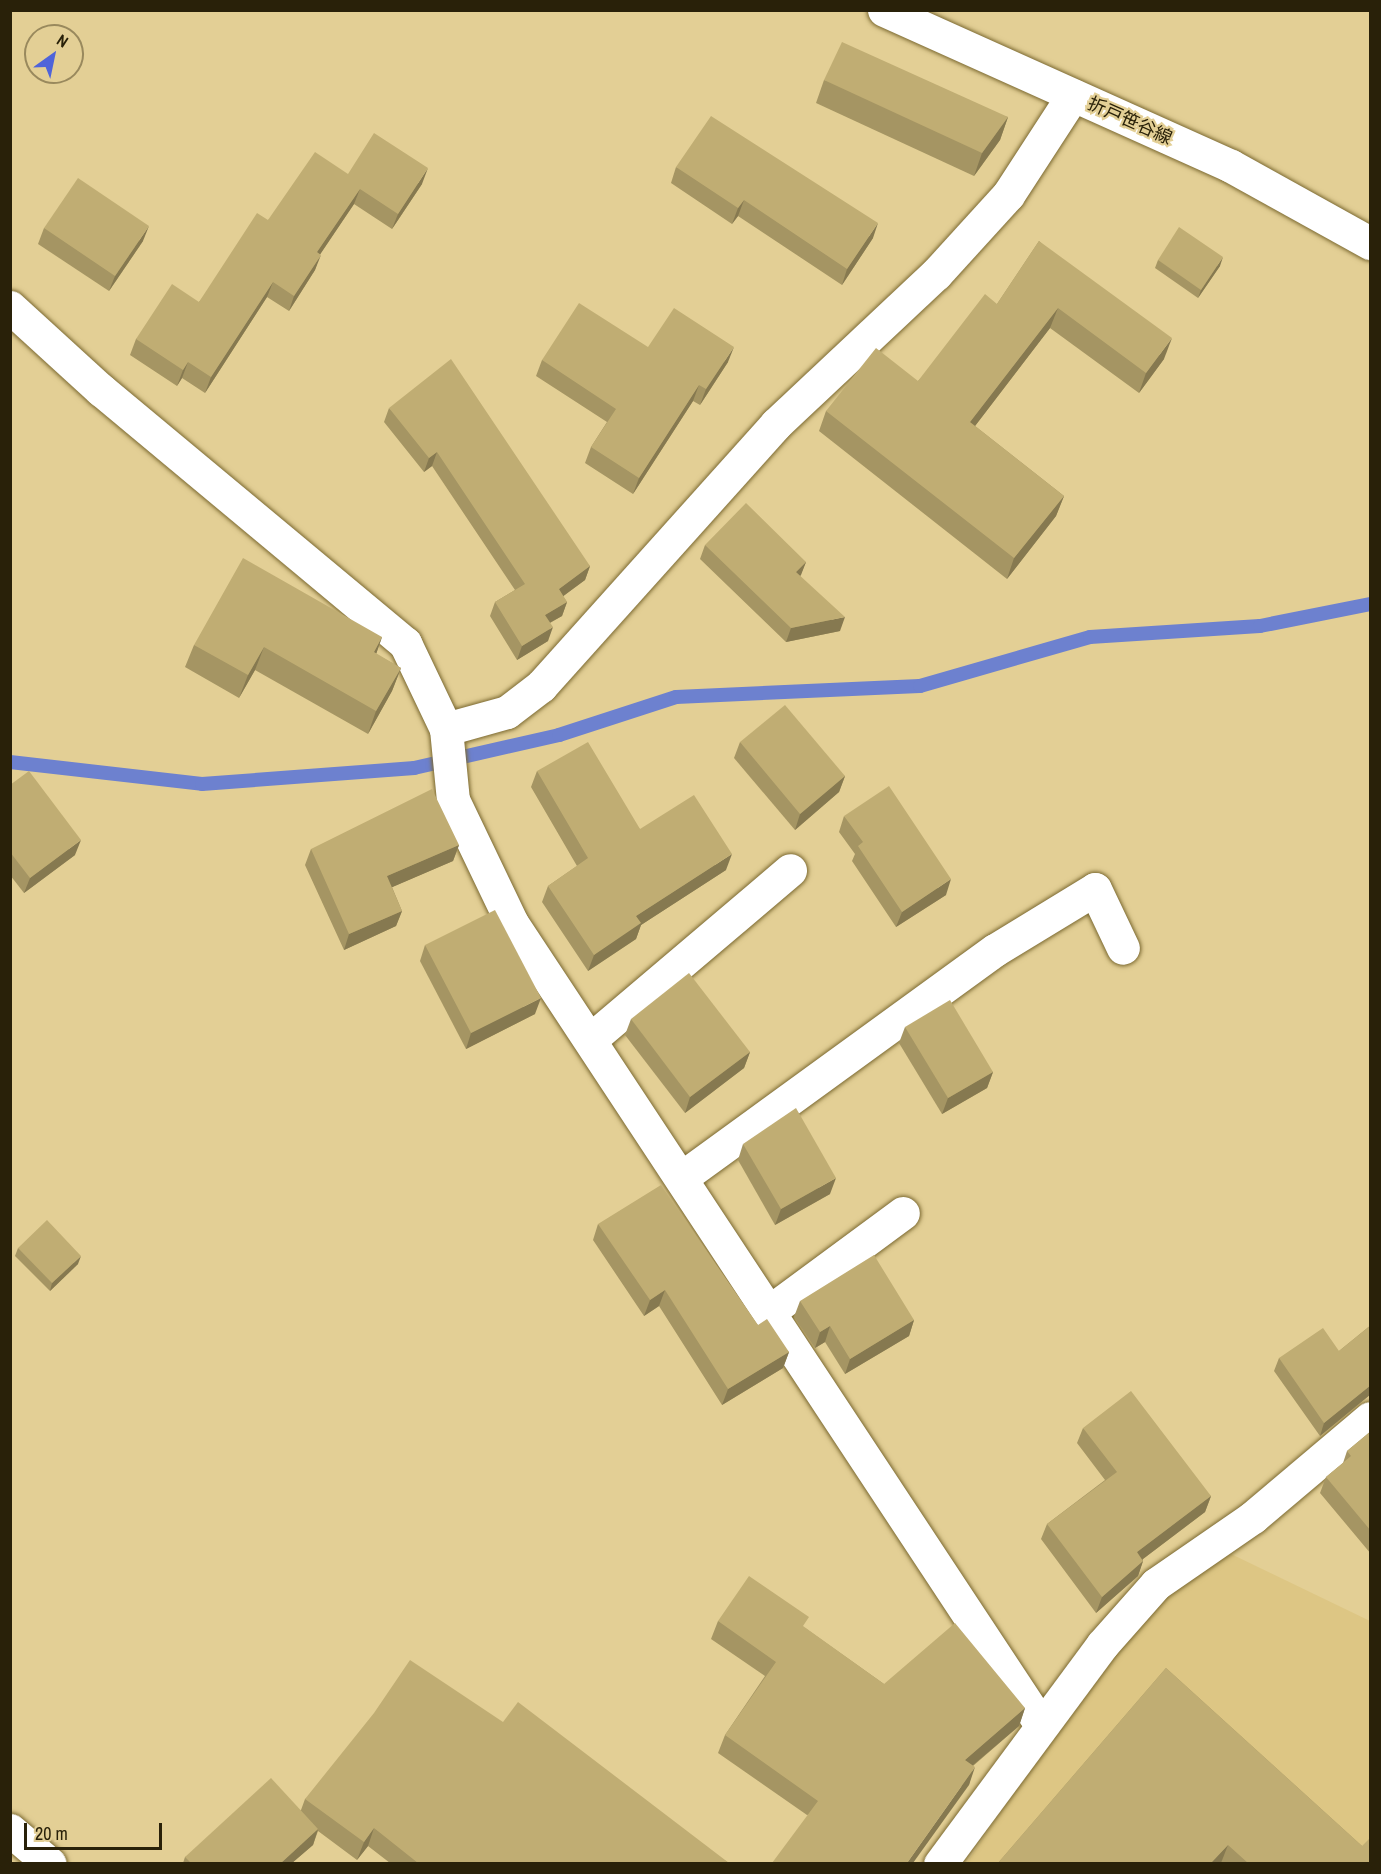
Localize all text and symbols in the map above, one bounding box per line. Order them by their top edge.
north arrow [24,24,84,84]
text: N [53,29,73,52]
street label: 折戸笹谷線 [1084,93,1176,149]
scale bar [27,1811,165,1849]
text: 20 m [35,1821,68,1846]

